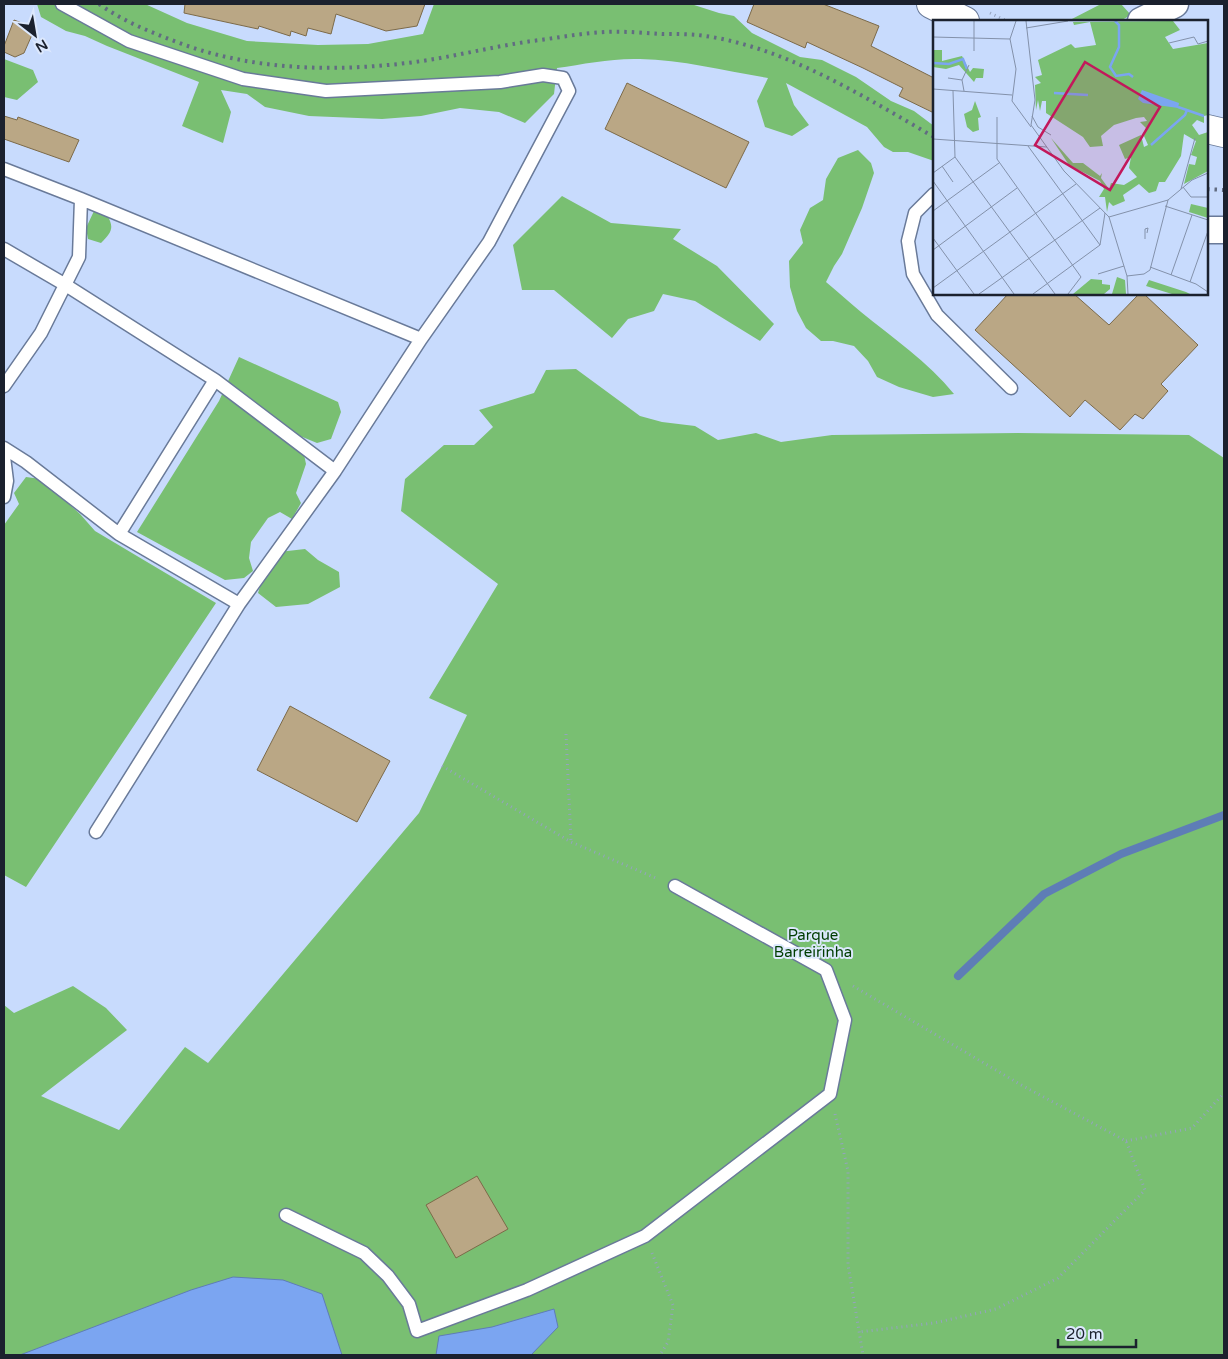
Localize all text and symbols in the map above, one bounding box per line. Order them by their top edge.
north arrow [10,10,60,60]
inset map [933,20,1208,295]
text: N [32,36,51,56]
park label: Parque Barreirinha [774,926,852,961]
scale bar [1058,1316,1136,1348]
text: 20 m [1066,1325,1103,1343]

